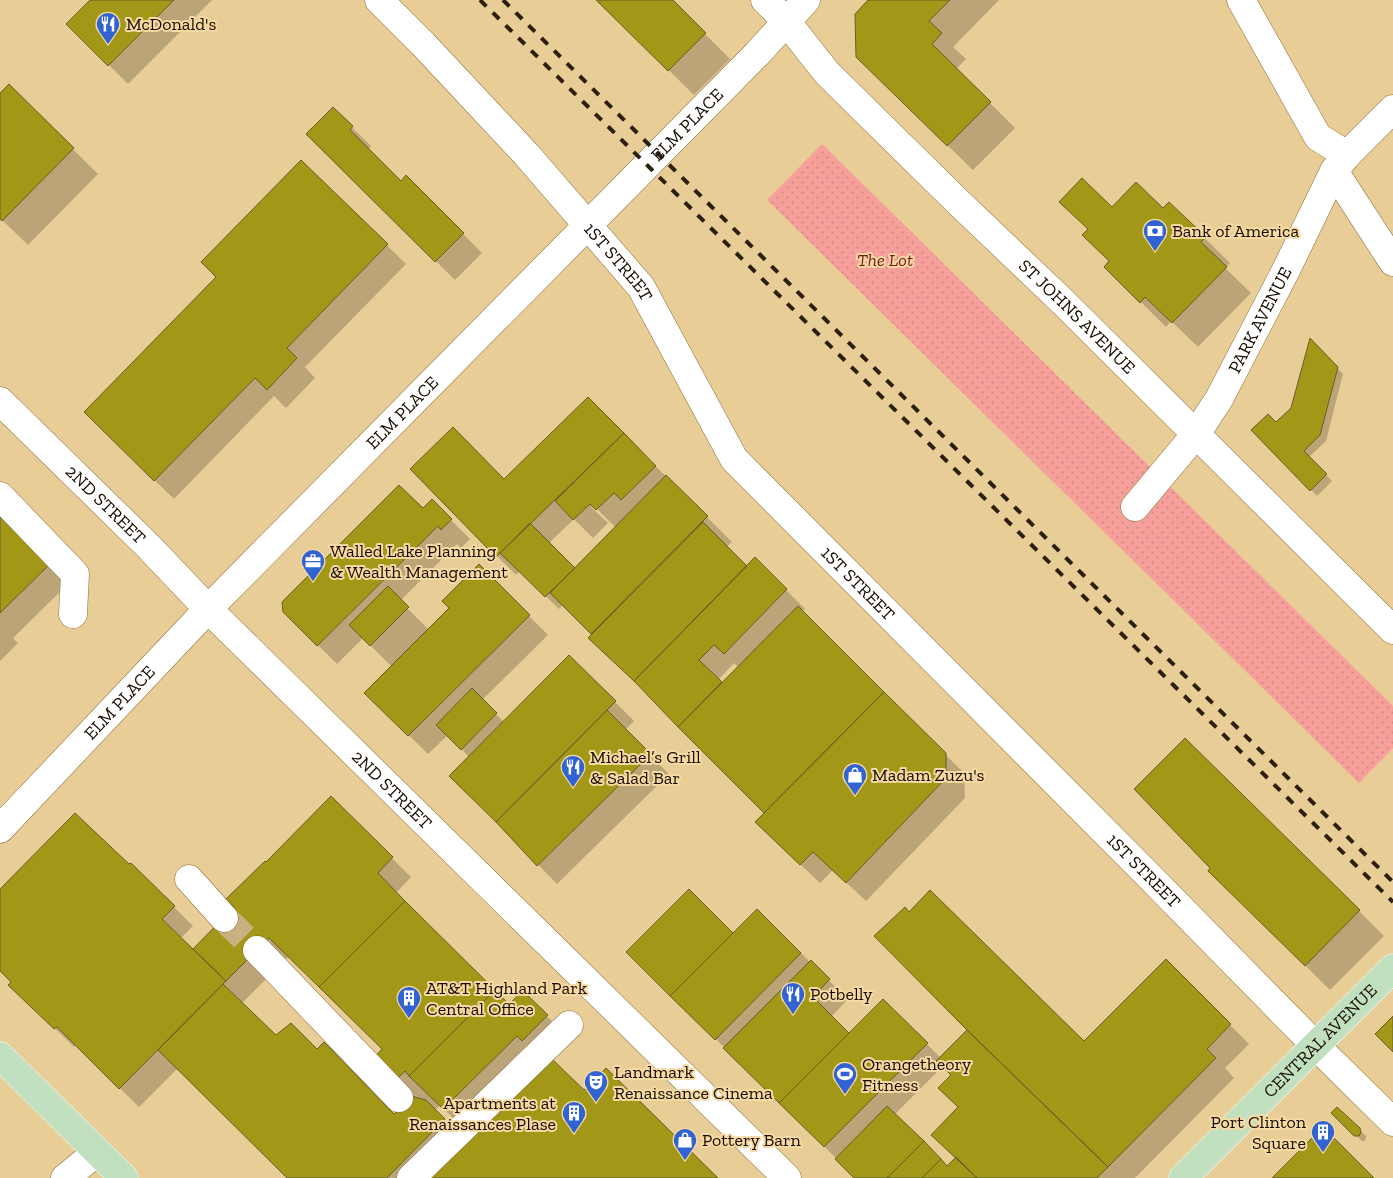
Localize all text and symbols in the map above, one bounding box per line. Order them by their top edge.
restaurant icon: McDonald's [95,11,121,45]
place label: McDonald's [126,13,216,35]
street label: ELM PLACE [646,84,728,166]
street label: 1ST STREET [579,218,657,305]
bank icon: Bank of America [1142,218,1168,252]
place label: Bank of America [1172,220,1299,242]
park label: The Lot [857,249,913,271]
street label: ST JOHNS AVENUE [1014,255,1140,379]
street label: PARK AVENUE [1223,263,1297,377]
street label: ELM PLACE [361,372,443,454]
street label: 2ND STREET [61,460,150,549]
place label: Walled Lake Planning & Wealth Management [330,540,508,583]
street label: 1ST STREET [816,542,900,625]
office icon: Walled Lake Planning & Wealth Management [300,548,326,582]
street label: ELM PLACE [79,661,160,744]
street label: 2ND STREET [347,746,437,834]
place label: Michael’s Grill & Salad Bar [590,746,701,789]
restaurant icon: Michael’s Grill & Salad Bar [560,754,586,788]
shop icon: Madam Zuzu's [842,762,868,796]
place label: Madam Zuzu's [872,764,985,786]
street label: 1ST STREET [1102,829,1185,912]
place label: AT&T Highland Park Central Office [426,977,588,1020]
street label: CENTRAL AVENUE [1259,979,1382,1102]
restaurant icon: Potbelly [780,981,806,1015]
place label: Potbelly [810,983,873,1005]
building icon: AT&T Highland Park Central Office [396,985,422,1019]
place label: Orangetheory Fitness [862,1053,972,1096]
place label: Landmark Renaissance Cinema [614,1061,773,1104]
sports icon: Orangetheory Fitness [832,1061,858,1095]
theatre icon: Landmark Renaissance Cinema [583,1069,609,1103]
place label: Apartments at Renaissances Plase [409,1092,556,1135]
building icon: Apartments at Renaissances Plase [561,1100,587,1134]
place label: Port Clinton Square [1211,1111,1307,1154]
building icon: Port Clinton Square [1310,1119,1336,1153]
shop icon: Pottery Barn [672,1127,698,1161]
place label: Pottery Barn [702,1129,802,1151]

